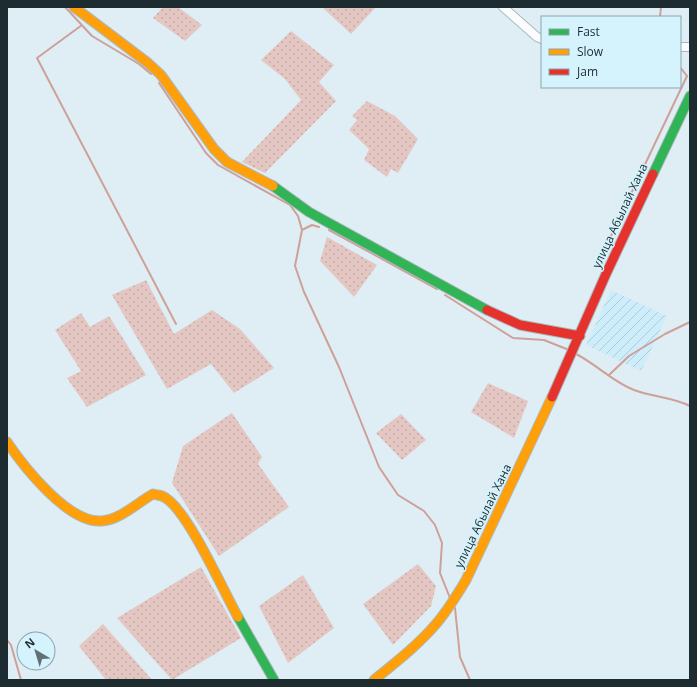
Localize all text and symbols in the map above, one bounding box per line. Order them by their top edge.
legend [541,16,681,88]
text: Fast [577,23,600,40]
text: Slow [577,43,604,60]
text: Jam [576,63,598,80]
street label: улица Абылай Хана [588,161,651,271]
street label: улица Абылай Хана [450,461,515,571]
north arrow [16,631,56,671]
text: N [21,634,38,651]

